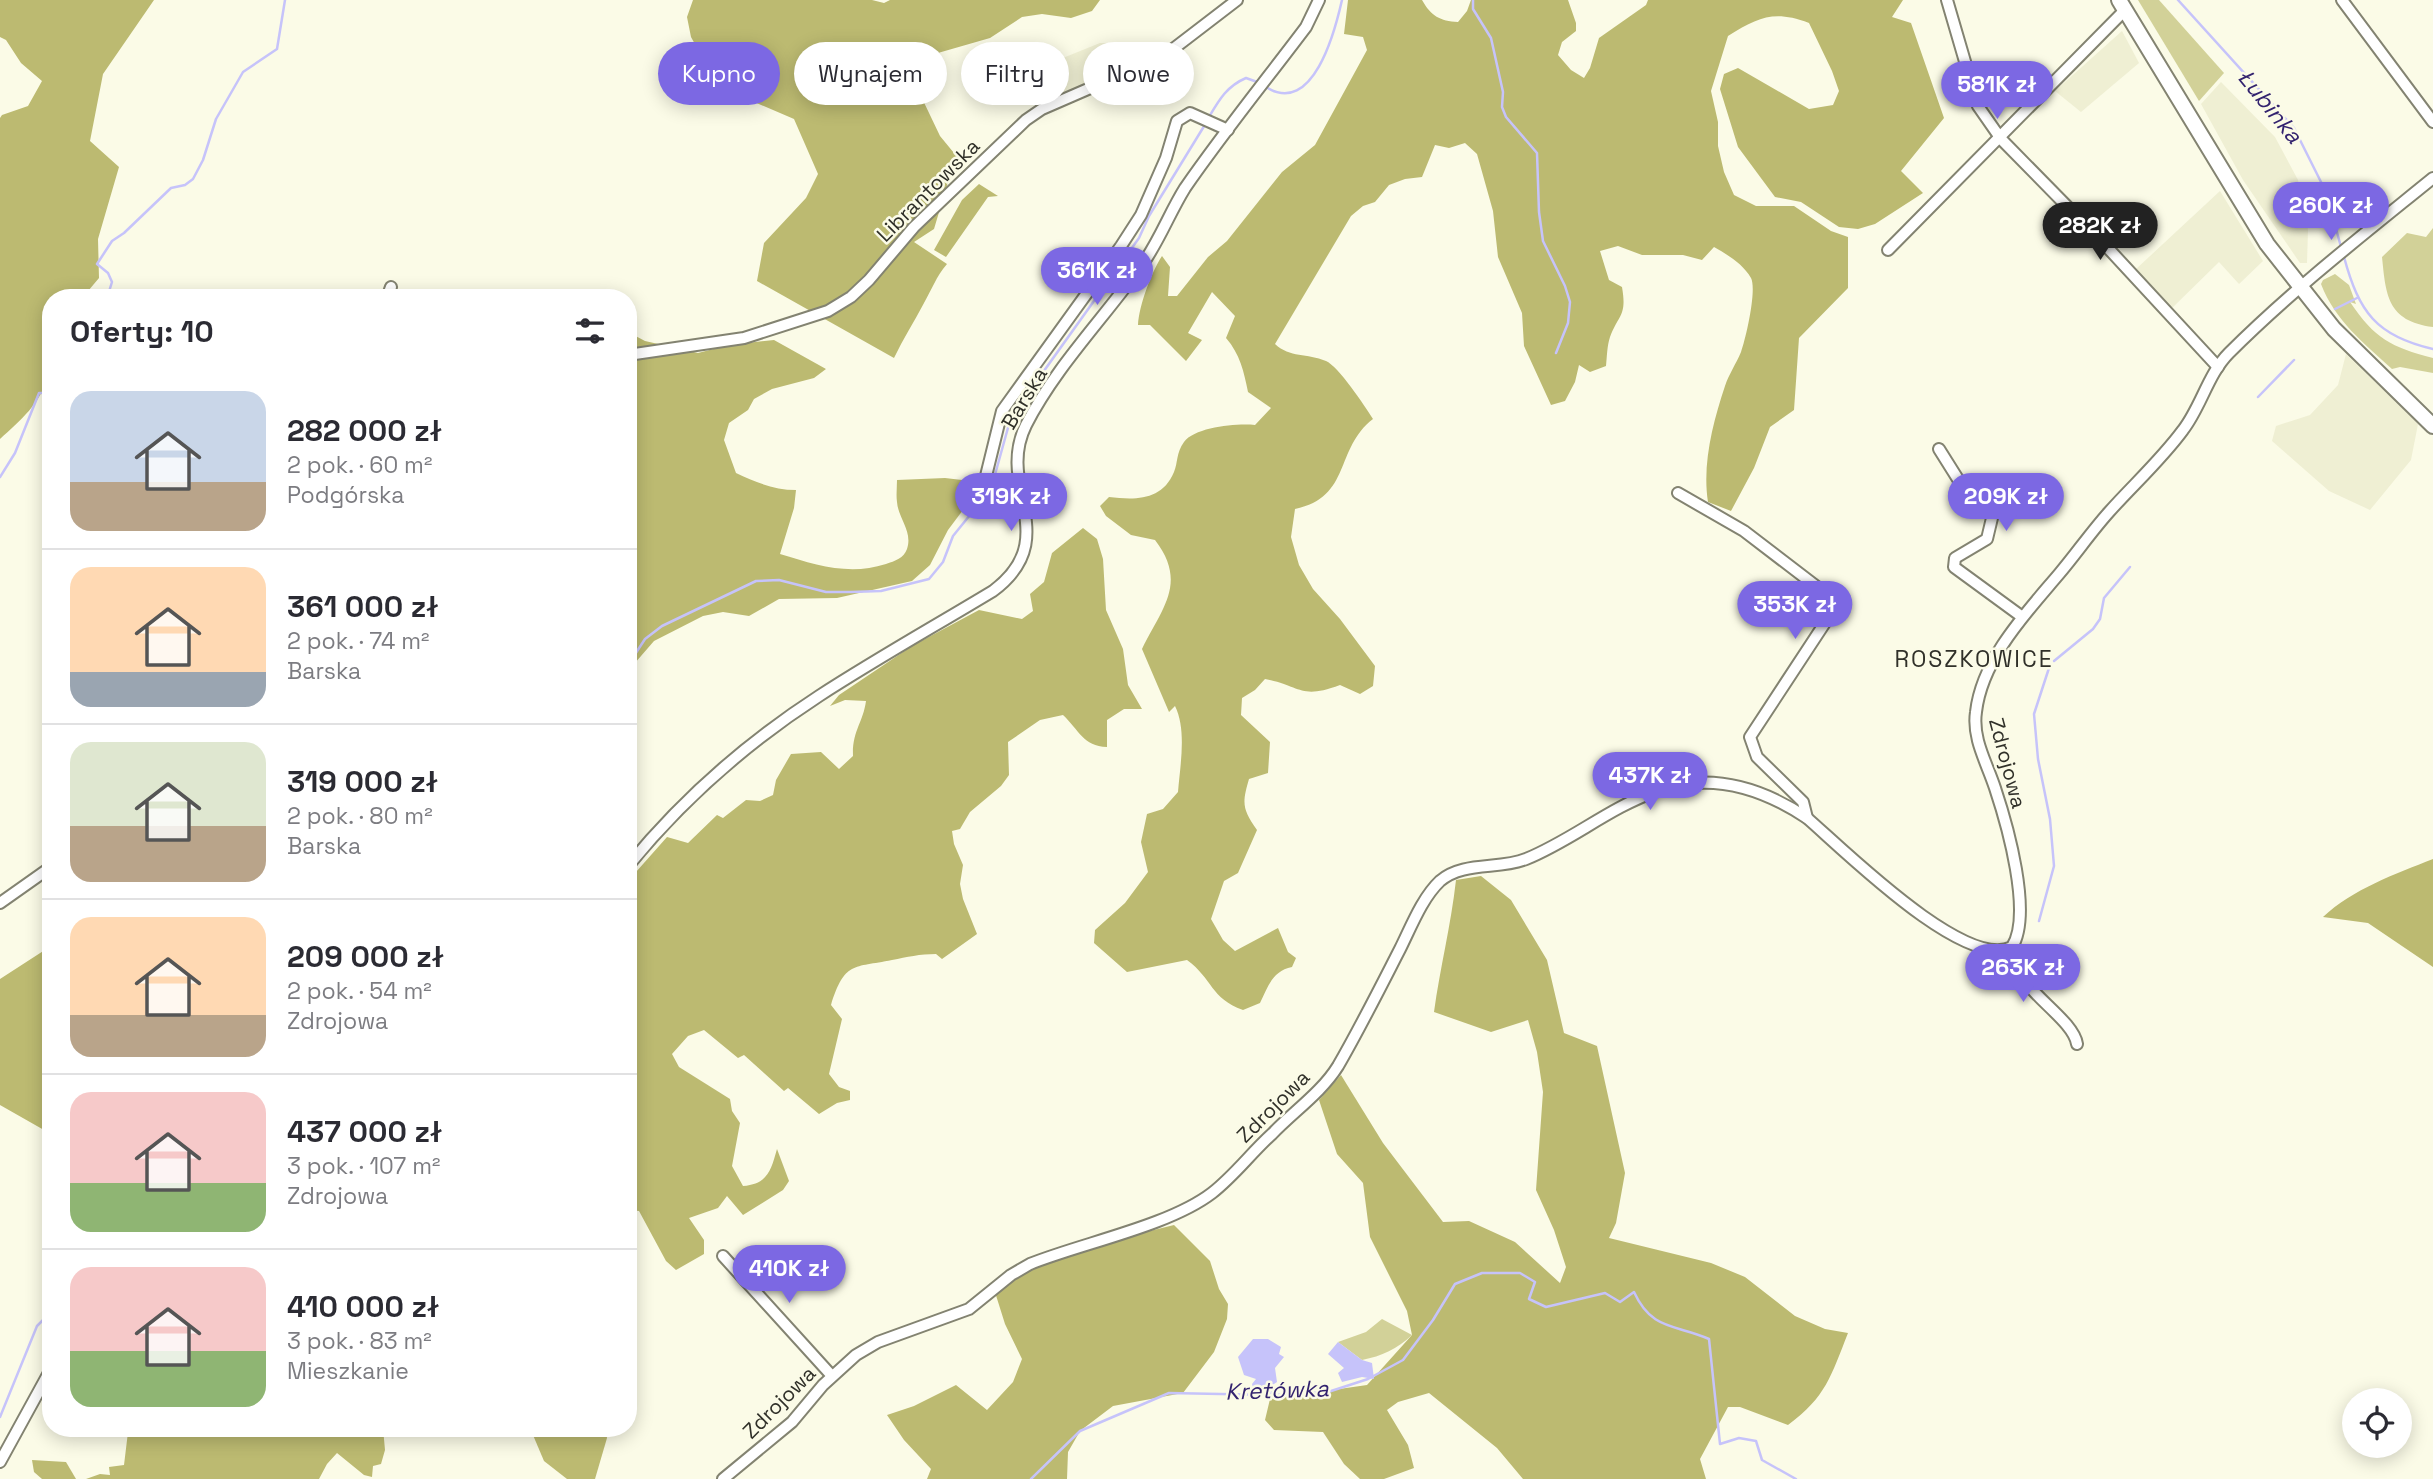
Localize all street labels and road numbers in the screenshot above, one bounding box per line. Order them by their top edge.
street label: Librantowska [871,133,985,247]
street label: Barska [995,362,1053,434]
street label: Zdrojowa [1983,715,2033,811]
street label: Zdrojowa [1231,1064,1315,1148]
street label: Zdrojowa [737,1360,821,1444]

